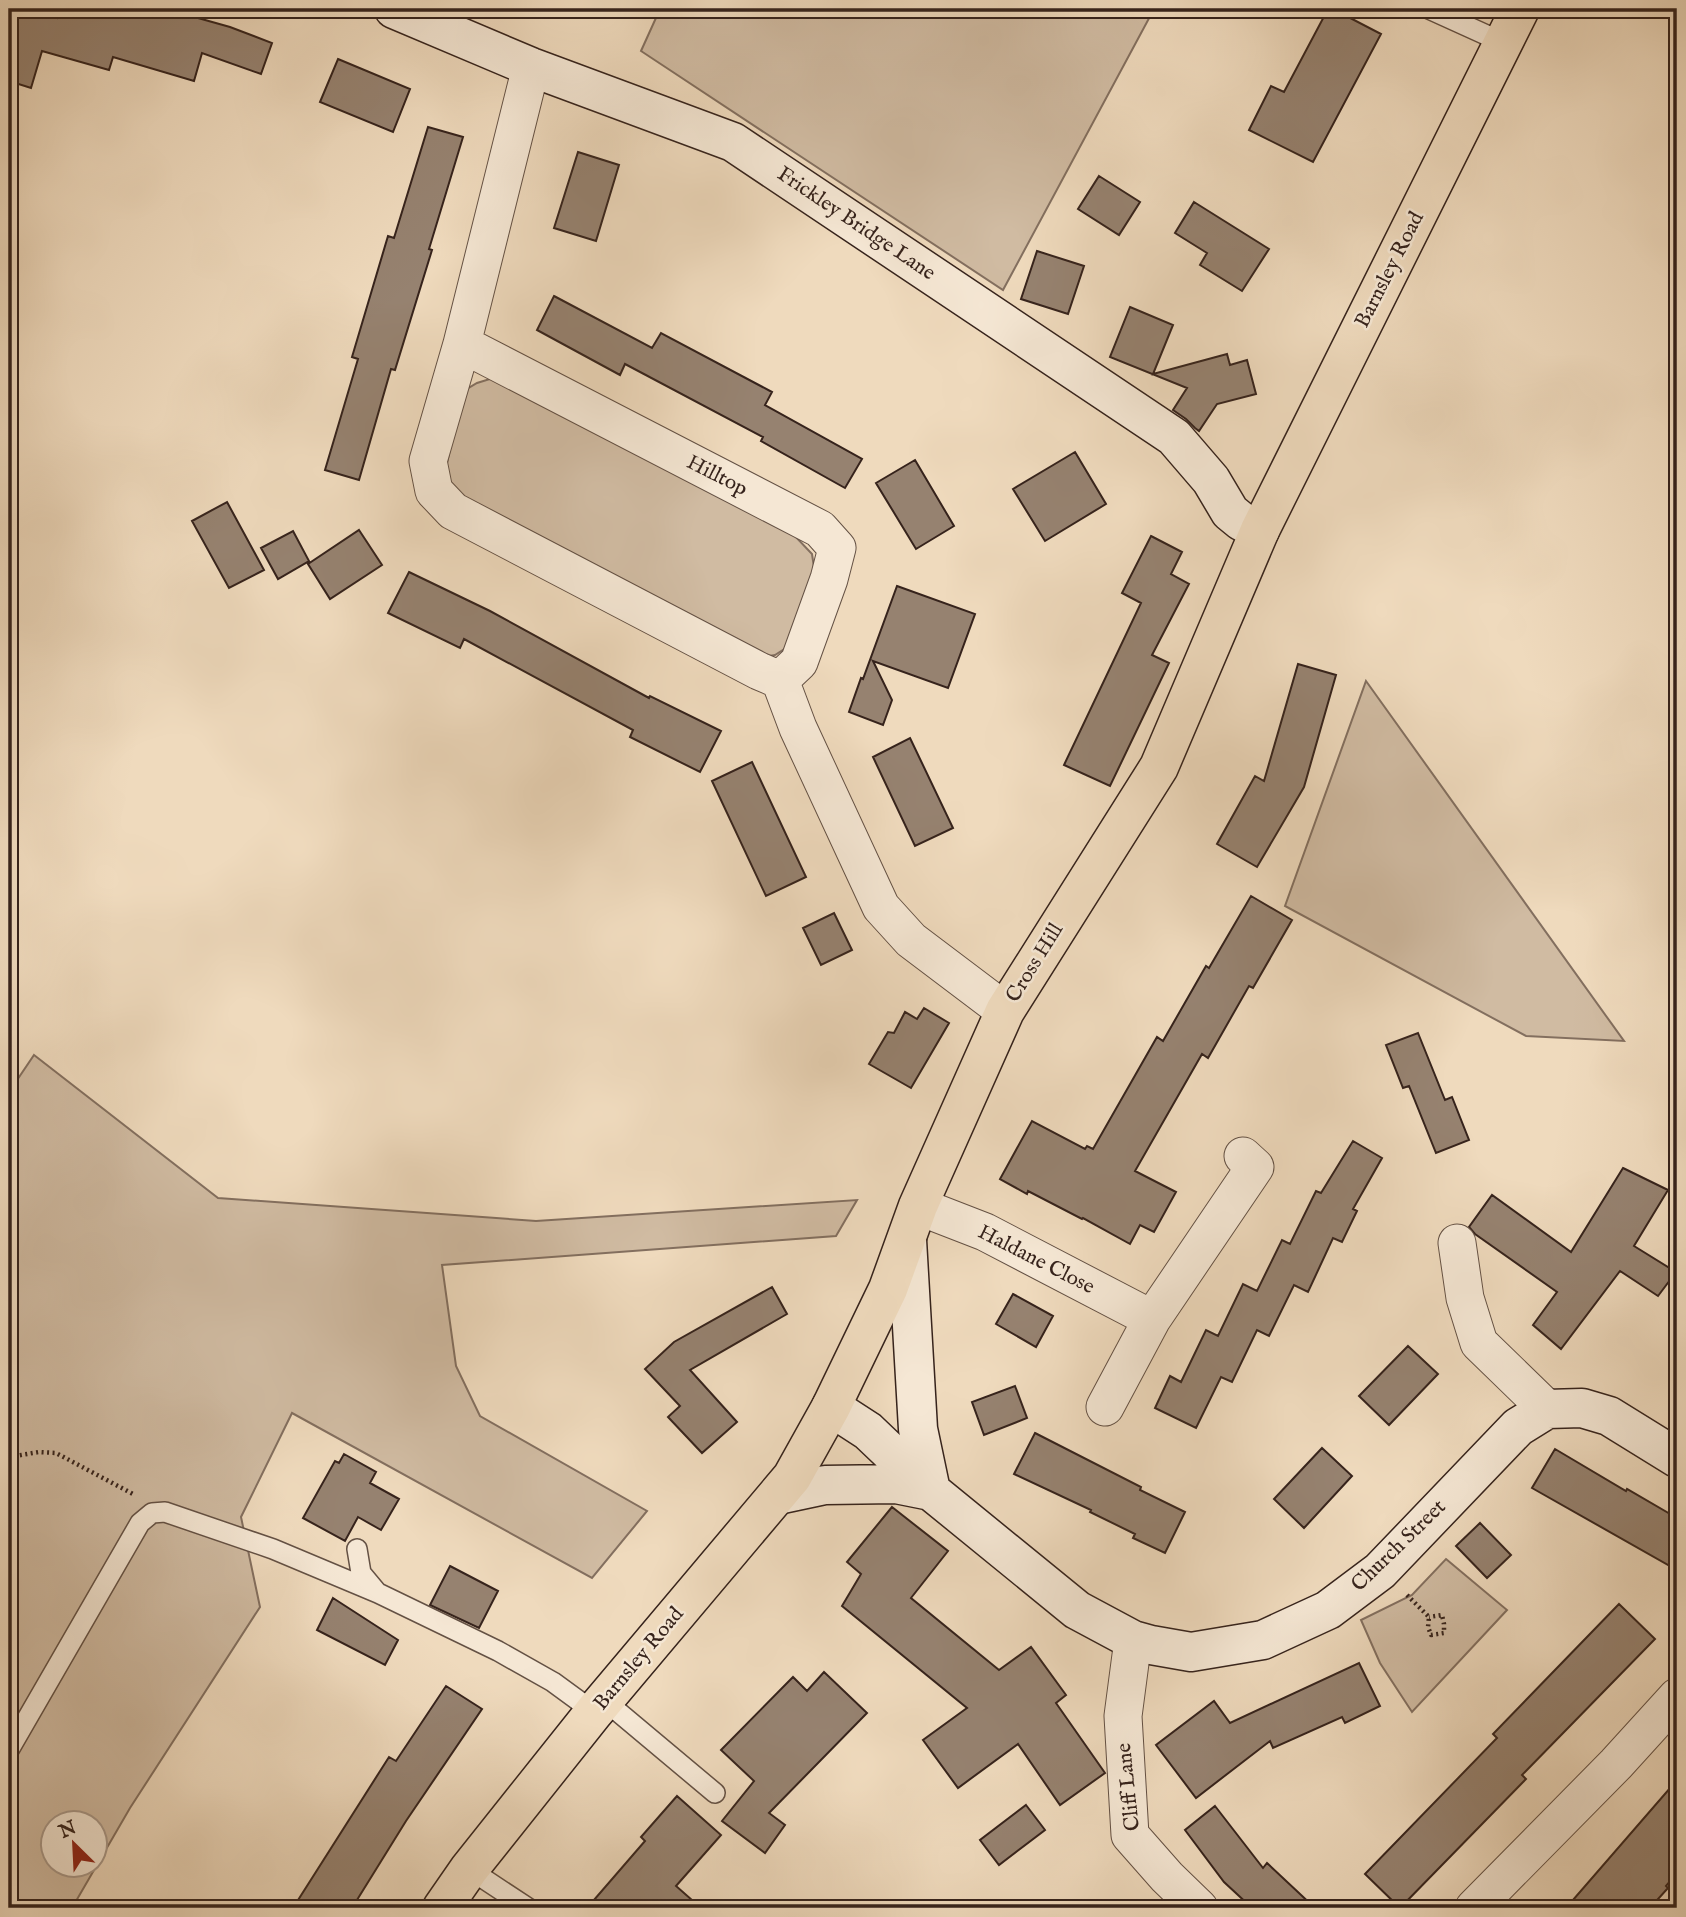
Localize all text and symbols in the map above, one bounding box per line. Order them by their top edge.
street label: Frickley Bridge Lane [772,161,941,287]
street label: Barnsley Road [1349,207,1431,333]
street label: Hilltop [682,449,752,503]
street label: Cross Hill [1000,918,1070,1008]
street label: Haldane Close [973,1219,1099,1301]
street label: Church Street [1346,1494,1452,1598]
street label: Barnsley Road [588,1601,691,1716]
street label: Cliff Lane [1111,1741,1147,1832]
north arrow [38,1808,108,1878]
text: N [55,1816,81,1845]

